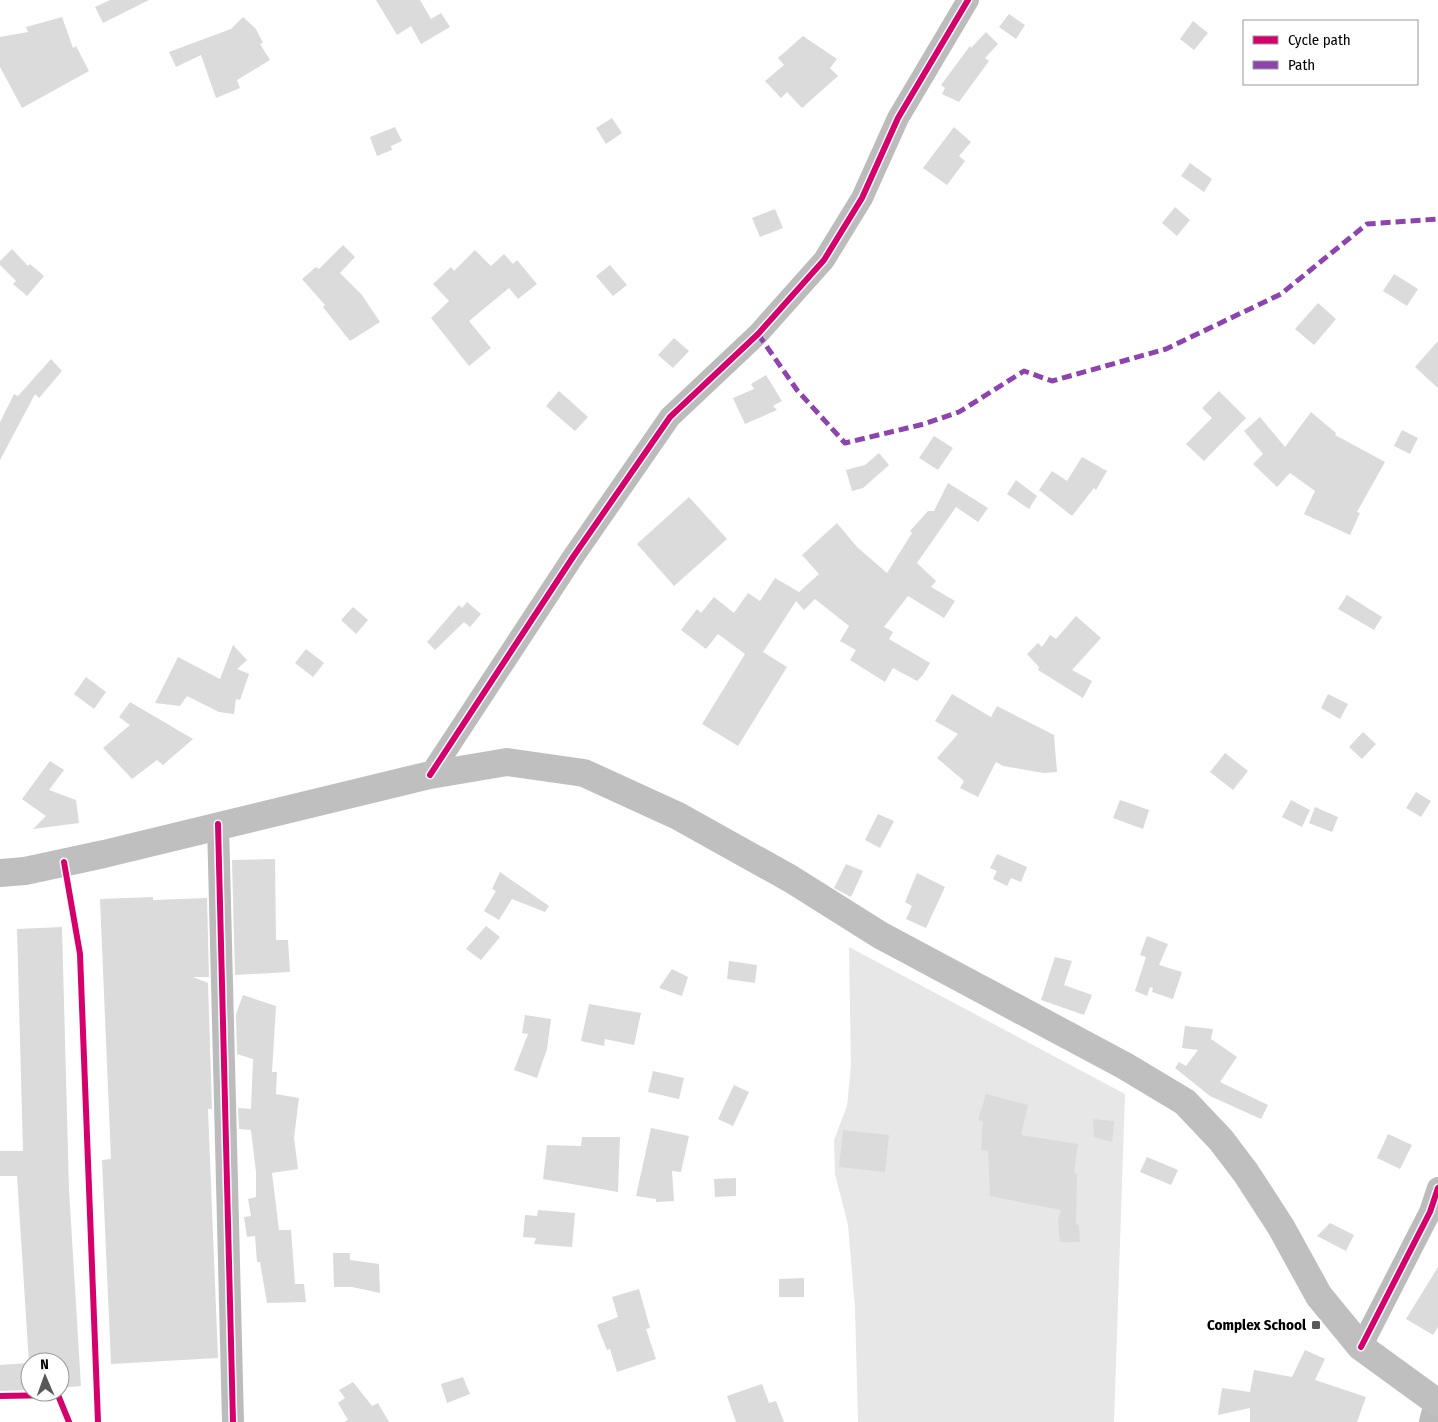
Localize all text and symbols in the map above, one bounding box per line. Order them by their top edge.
legend [1243,20,1418,85]
text: Cycle path [1288,31,1351,49]
text: Path [1288,56,1315,74]
place label: Complex School [1207,1316,1307,1334]
marker: Complex School [1310,1319,1322,1331]
north arrow [20,1352,70,1402]
text: N [40,1356,49,1373]

